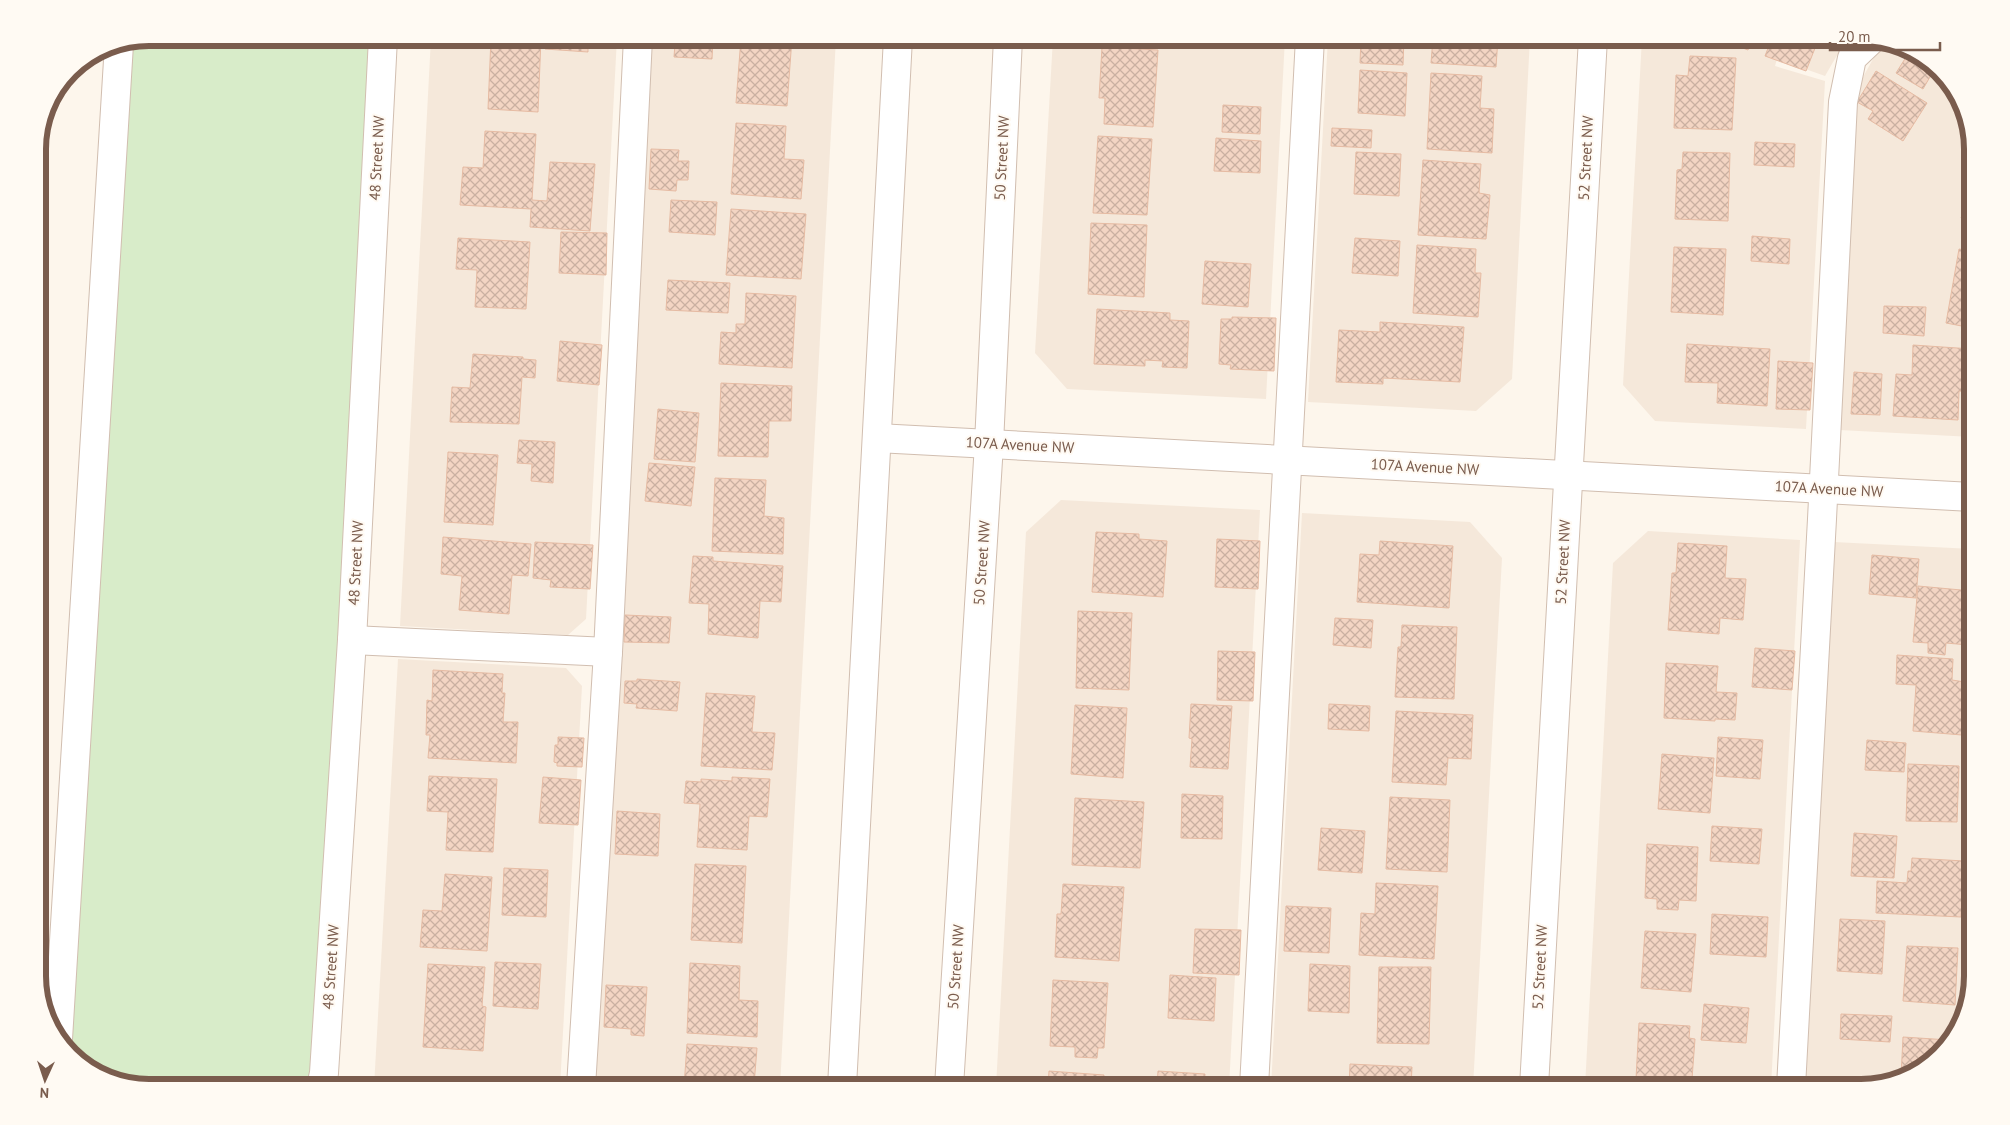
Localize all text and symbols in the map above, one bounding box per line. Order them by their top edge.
scale bar [1830,20,1940,52]
text: 20 m [1838,27,1871,46]
street label: 48 Street NW [365,114,388,201]
street label: 50 Street NW [990,114,1013,201]
street label: 52 Street NW [1574,114,1597,201]
street label: 107A Avenue NW [965,432,1075,457]
street label: 107A Avenue NW [1370,454,1480,479]
street label: 107A Avenue NW [1774,476,1884,501]
street label: 52 Street NW [1551,518,1574,605]
street label: 48 Street NW [344,519,367,606]
street label: 50 Street NW [969,519,994,606]
street label: 48 Street NW [318,923,343,1010]
street label: 50 Street NW [943,923,968,1010]
street label: 52 Street NW [1528,923,1551,1010]
north arrow [20,1055,70,1105]
text: N [39,1084,49,1102]

